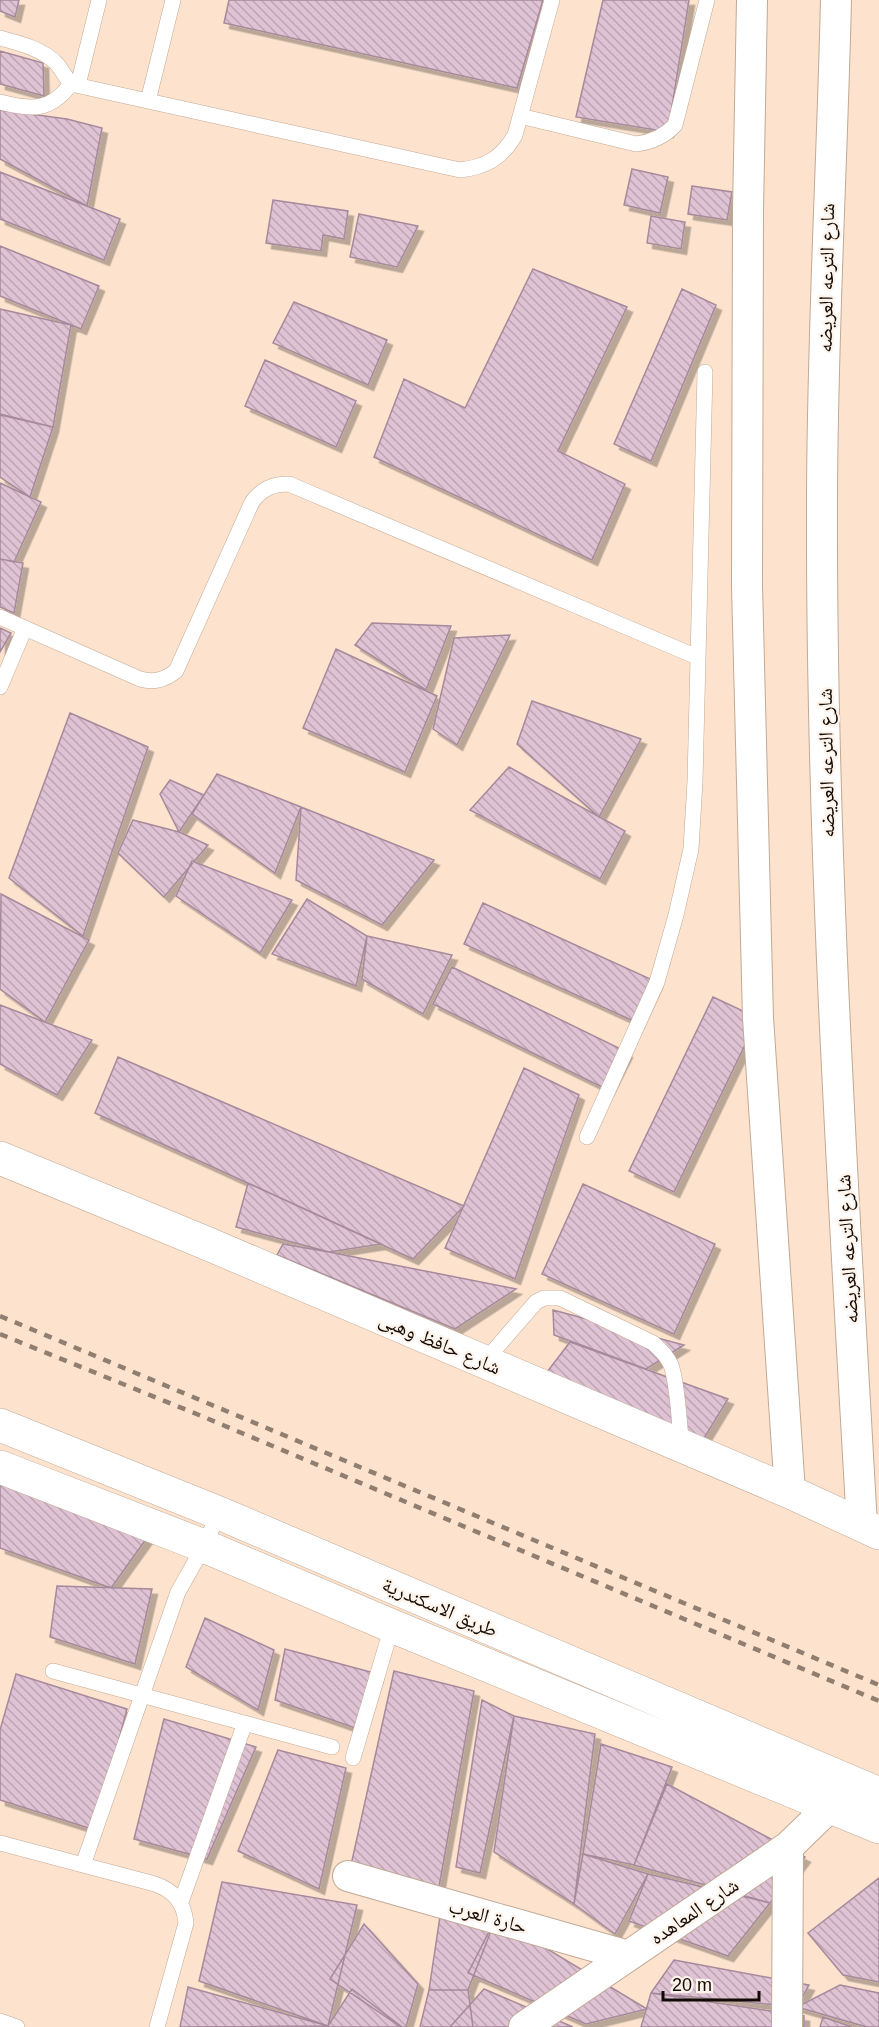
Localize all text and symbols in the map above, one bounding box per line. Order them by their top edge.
street label: شارع الترعه العريضه [814,203,840,353]
street label: شارع الترعه العريضه [814,688,840,838]
street label: شارع الترعه العريضه [832,1174,864,1324]
street label: شارع حافظ وهبى [375,1307,504,1380]
street label: طريق الاسكندرية [379,1573,501,1642]
street label: شارع المعاهده [646,1873,744,1950]
street label: حارة العرب [446,1894,530,1938]
scale bar [663,1964,759,2002]
text: 20 m [672,1975,712,1995]

